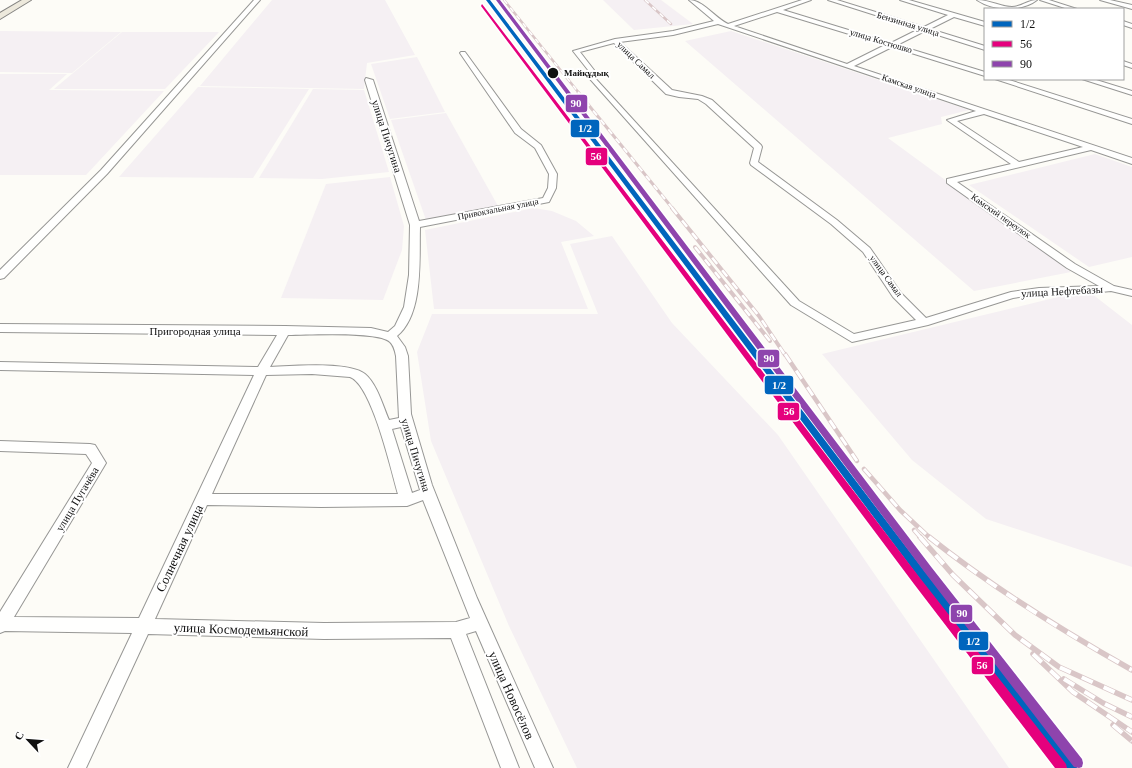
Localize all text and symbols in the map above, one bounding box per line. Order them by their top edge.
legend [984,8,1124,80]
street label: Бензинная улица [876,10,940,38]
text: 1/2 [1020,17,1035,31]
street label: улица Костюшко [849,27,914,55]
text: 56 [1020,37,1032,51]
street label: улица Самал [615,39,657,81]
text: 90 [1020,57,1032,71]
marker: Майқұдық [546,66,560,80]
place label: Майқұдық [564,68,609,78]
street label: Камская улица [881,72,937,100]
line badge: 90 [565,94,588,113]
text: 90 [571,97,582,109]
street label: улица Пичугина [370,98,404,174]
line badge: 1/2 [570,119,600,138]
text: 1/2 [578,122,593,134]
line badge: 56 [585,147,608,166]
text: 56 [591,150,602,162]
street label: Камский переулок [969,192,1033,241]
street label: Привокзальная улица [457,196,539,222]
street label: улица Самал [868,253,905,299]
street label: улица Нефтебазы [1021,283,1104,299]
street label: Пригородная улица [149,325,241,337]
line badge: 90 [757,349,780,368]
text: 90 [764,352,775,364]
line badge: 1/2 [764,375,794,395]
text: 1/2 [772,379,787,391]
line badge: 56 [777,402,800,421]
text: 56 [784,405,795,417]
street label: улица Пичугина [399,417,433,493]
street label: улица Пугачёва [53,465,101,533]
street label: Солнечная улица [153,502,206,594]
line badge: 90 [950,604,973,623]
text: 90 [957,607,968,619]
street label: улица Космодемьянской [173,620,309,639]
line badge: 1/2 [958,631,989,651]
text: 1/2 [966,635,981,647]
street label: улица Новосёлов [485,649,538,742]
line badge: 56 [971,656,994,675]
text: 56 [977,659,988,671]
north arrow [8,720,48,760]
text: С [12,729,26,742]

